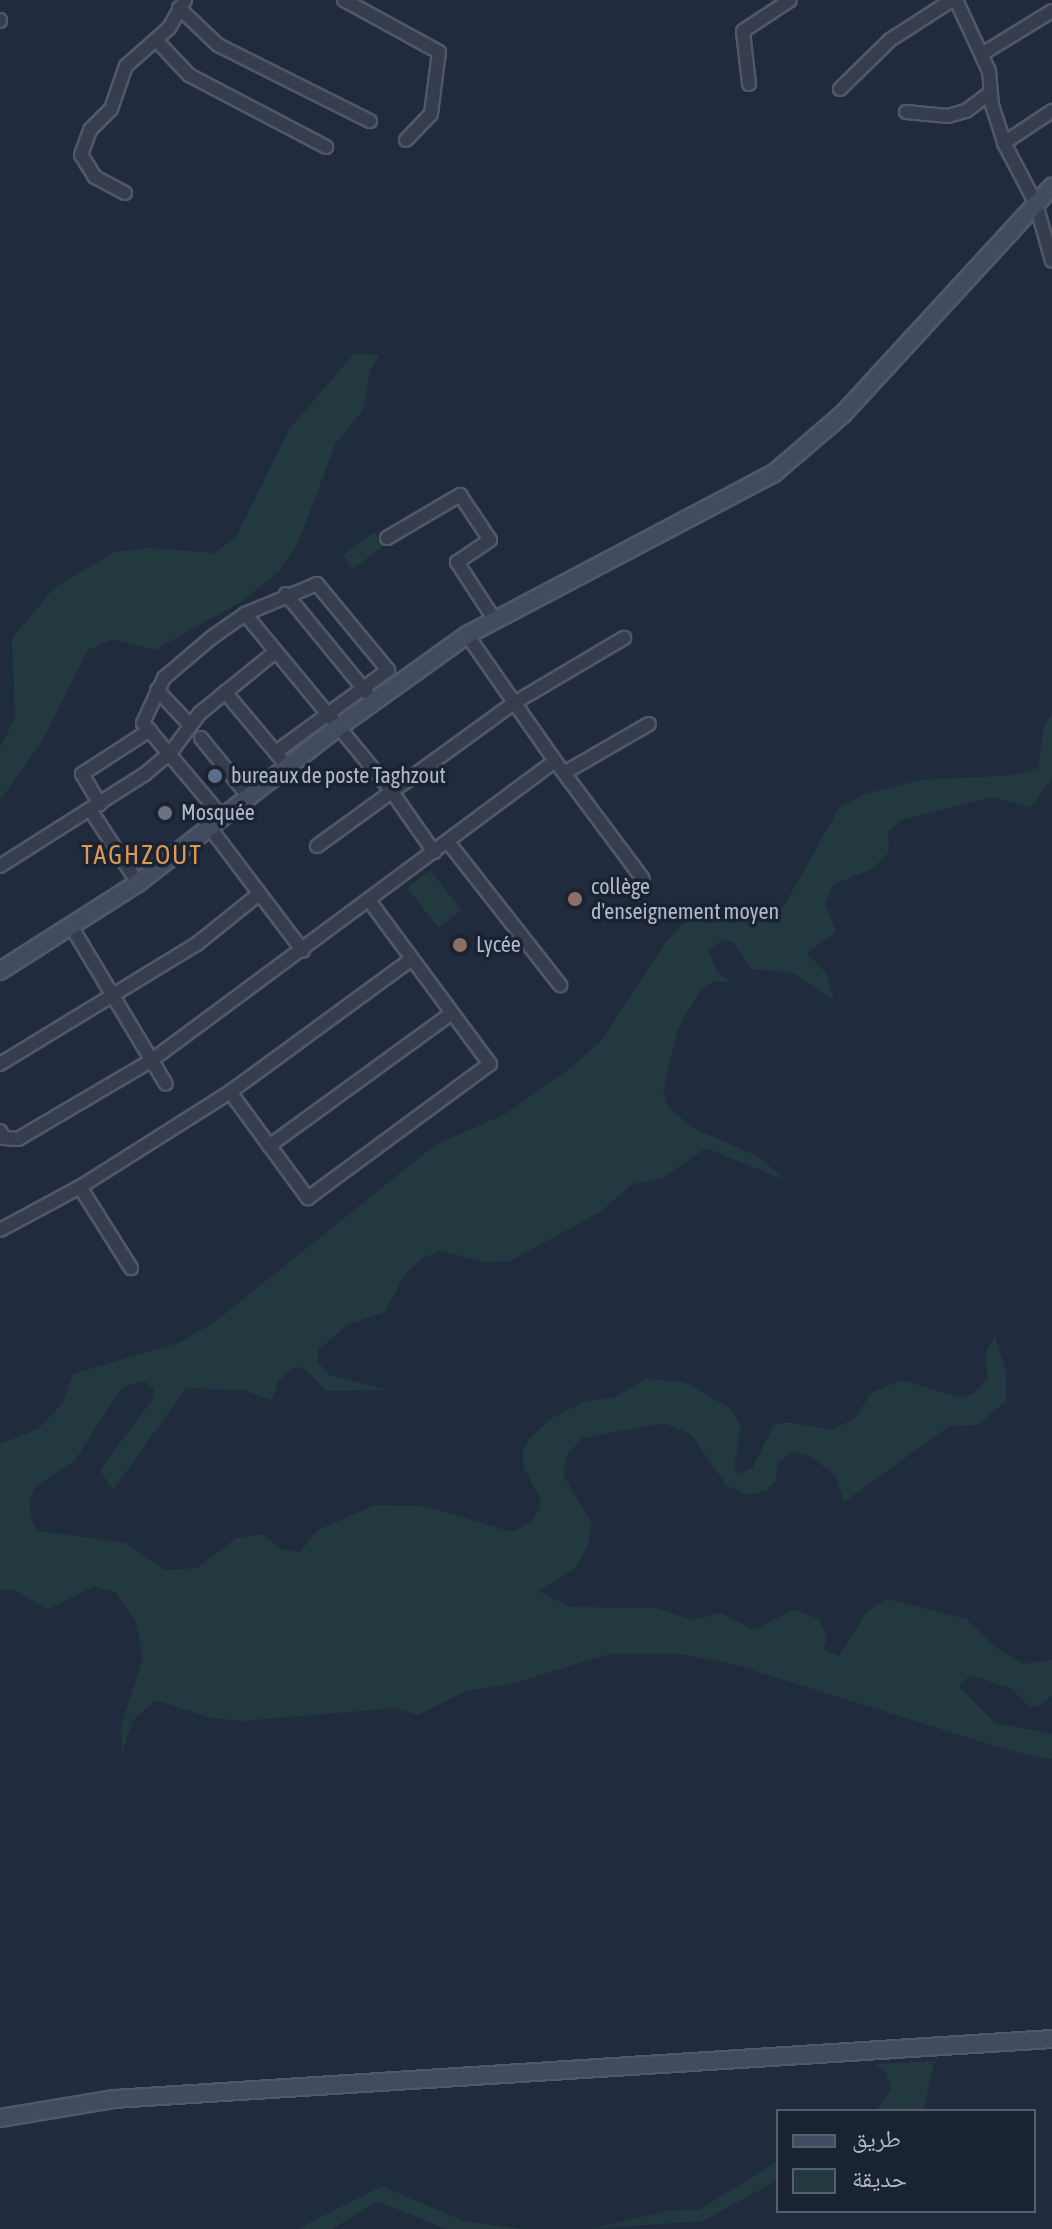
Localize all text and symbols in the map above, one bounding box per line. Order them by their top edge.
place label: bureaux de poste Taghzout [231,763,446,789]
marker: bureaux de poste Taghzout [206,767,224,785]
place label: Mosquée [181,800,255,826]
marker: Mosquée [156,804,174,822]
district label: TAGHZOUT [81,840,203,872]
place label: collège d'enseignement moyen [591,873,779,924]
marker: collège d'enseignement moyen [566,890,584,908]
place label: Lycée [476,932,521,958]
marker: Lycée [451,936,469,954]
legend [776,2109,1036,2213]
text: طريق [852,2125,901,2152]
text: حديقة [852,2165,907,2192]

